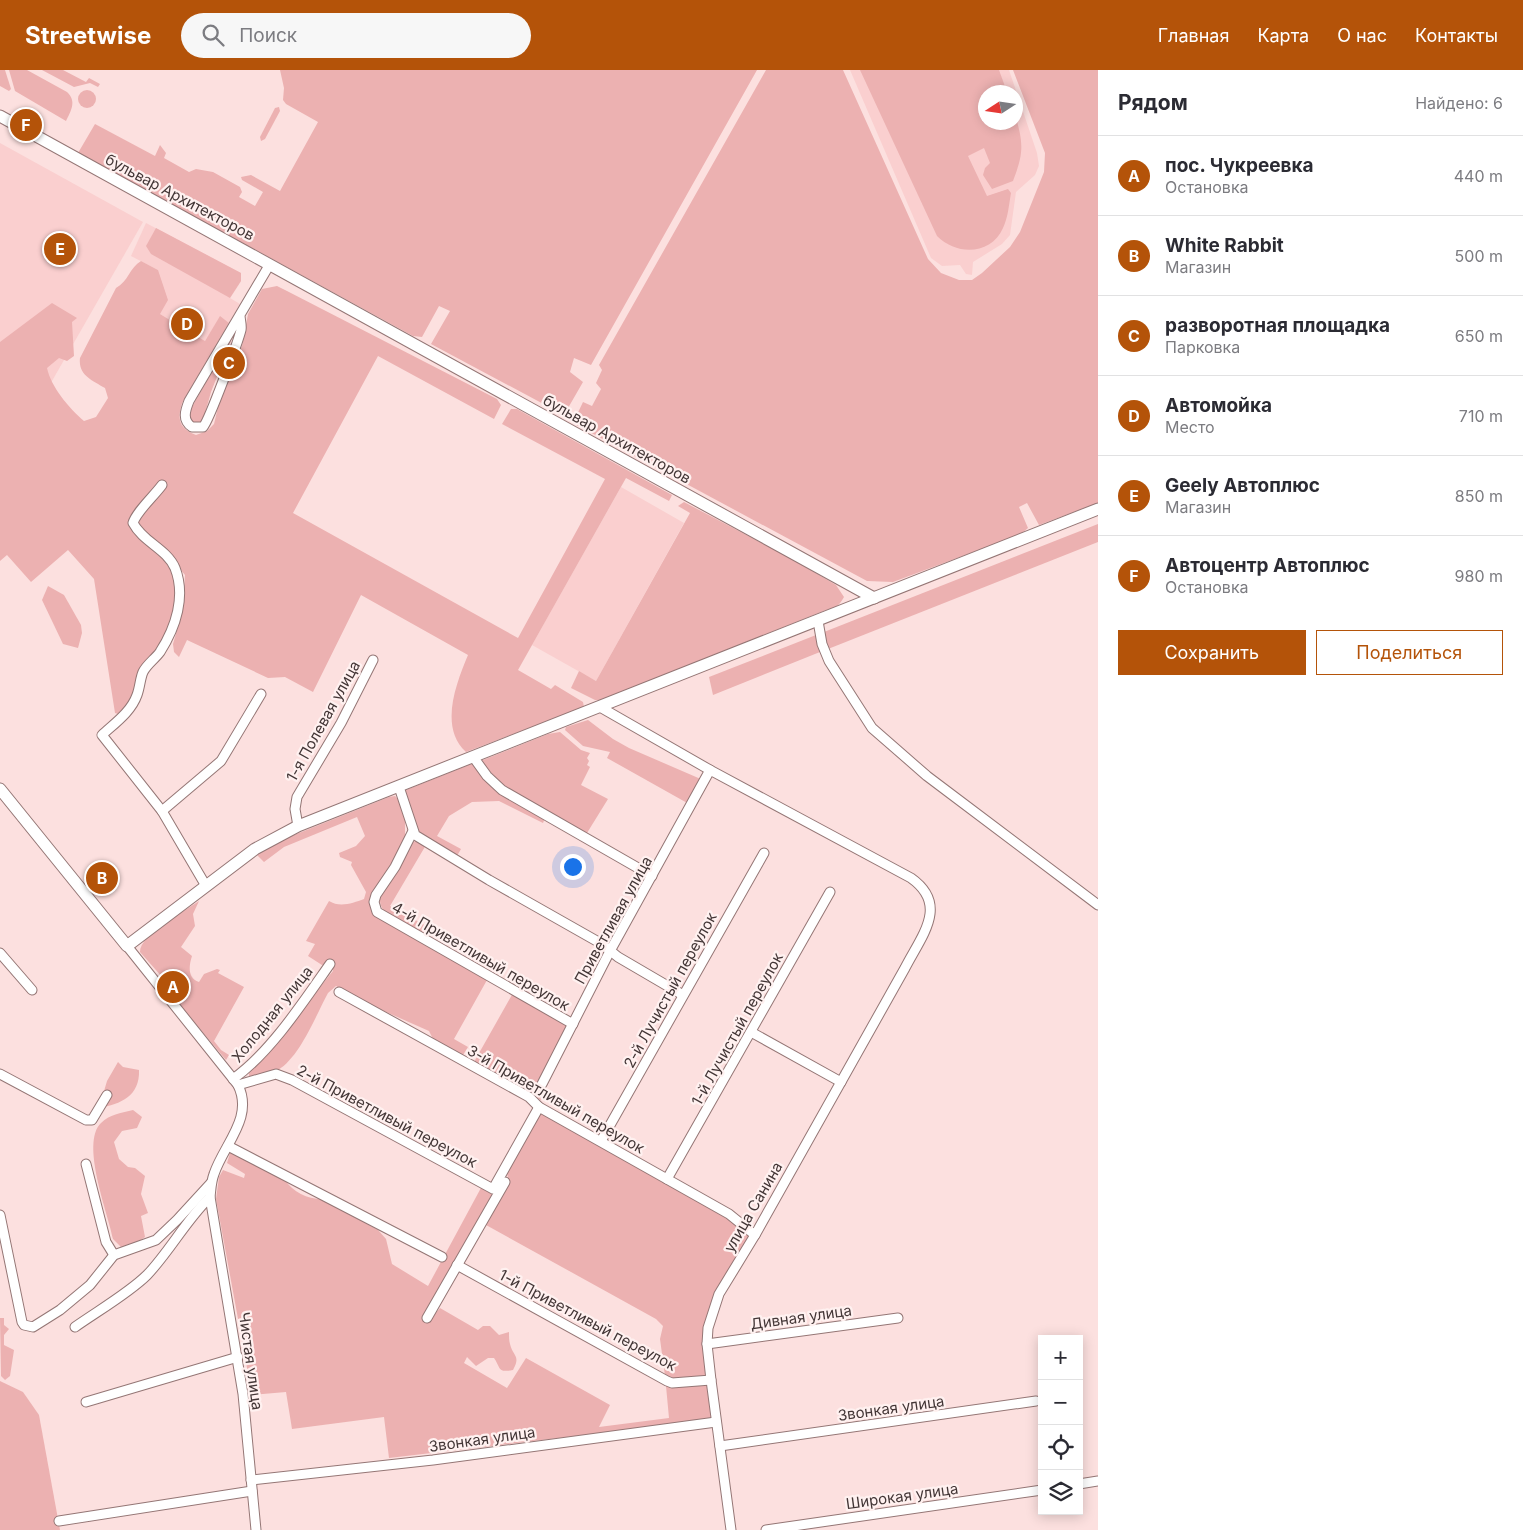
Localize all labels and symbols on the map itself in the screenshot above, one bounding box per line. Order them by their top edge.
north arrow [978,85,1023,130]
pin: F [10,106,42,144]
street label: бульвар Архитекторов [102,150,258,244]
pin: E [44,230,76,268]
pin: D [171,305,203,343]
pin: C [213,344,245,382]
street label: бульвар Архитекторов [540,390,694,488]
street label: 1-я Полевая улица [282,657,364,785]
street label: Приветливая улица [570,853,656,987]
your location [560,854,586,880]
pin: B [86,859,118,897]
street label: 4-й Приветливый переулок [389,897,573,1015]
street label: 2-й Лучистый переулок [619,909,721,1071]
street label: 1-й Лучистый переулок [687,949,787,1109]
street label: Холодная улица [227,962,317,1066]
pin: A [157,968,189,1006]
street label: 3-й Приветливый переулок [464,1040,648,1158]
street label: 2-й Приветливый переулок [294,1060,480,1172]
street label: улица Санина [719,1158,787,1256]
street label: 1-й Приветливый переулок [496,1265,680,1375]
street label: Дивная улица [749,1300,853,1334]
street label: Чистая улица [235,1311,267,1411]
street label: Звонкая улица [837,1391,945,1425]
street label: Звонкая улица [428,1422,536,1456]
street label: Широкая улица [845,1479,959,1513]

